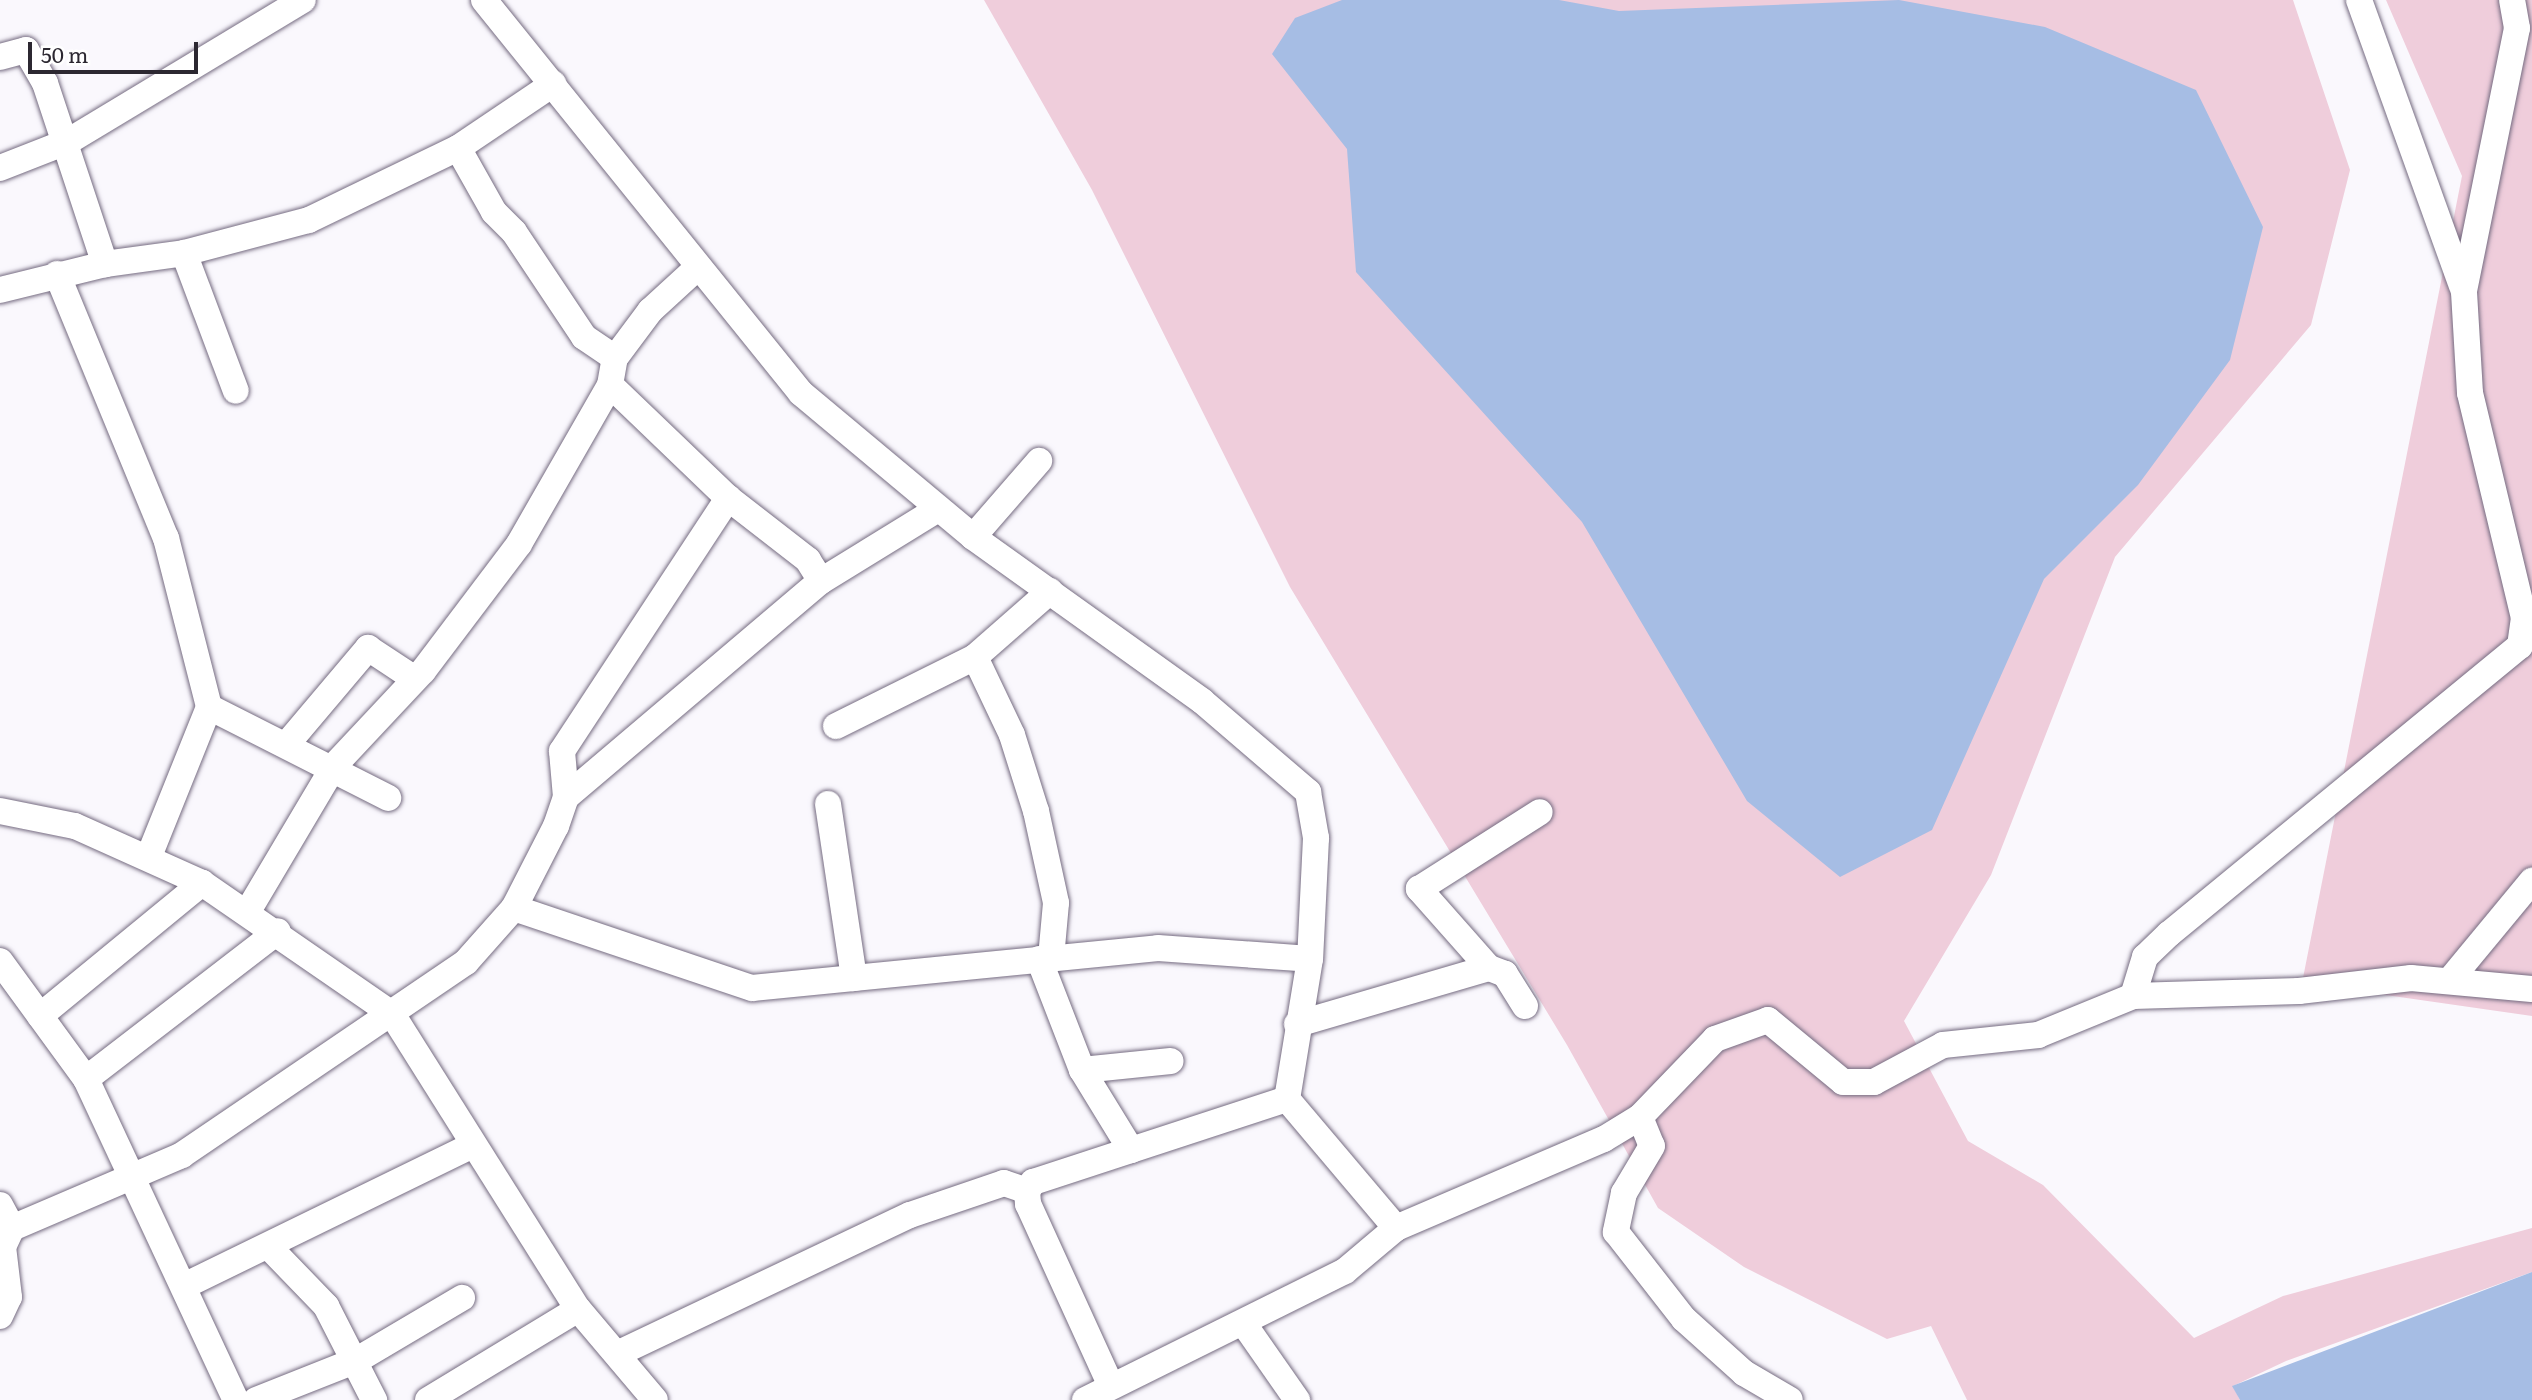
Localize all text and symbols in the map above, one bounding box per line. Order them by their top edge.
scale bar [32,28,201,72]
text: 50 m [41,38,88,69]

